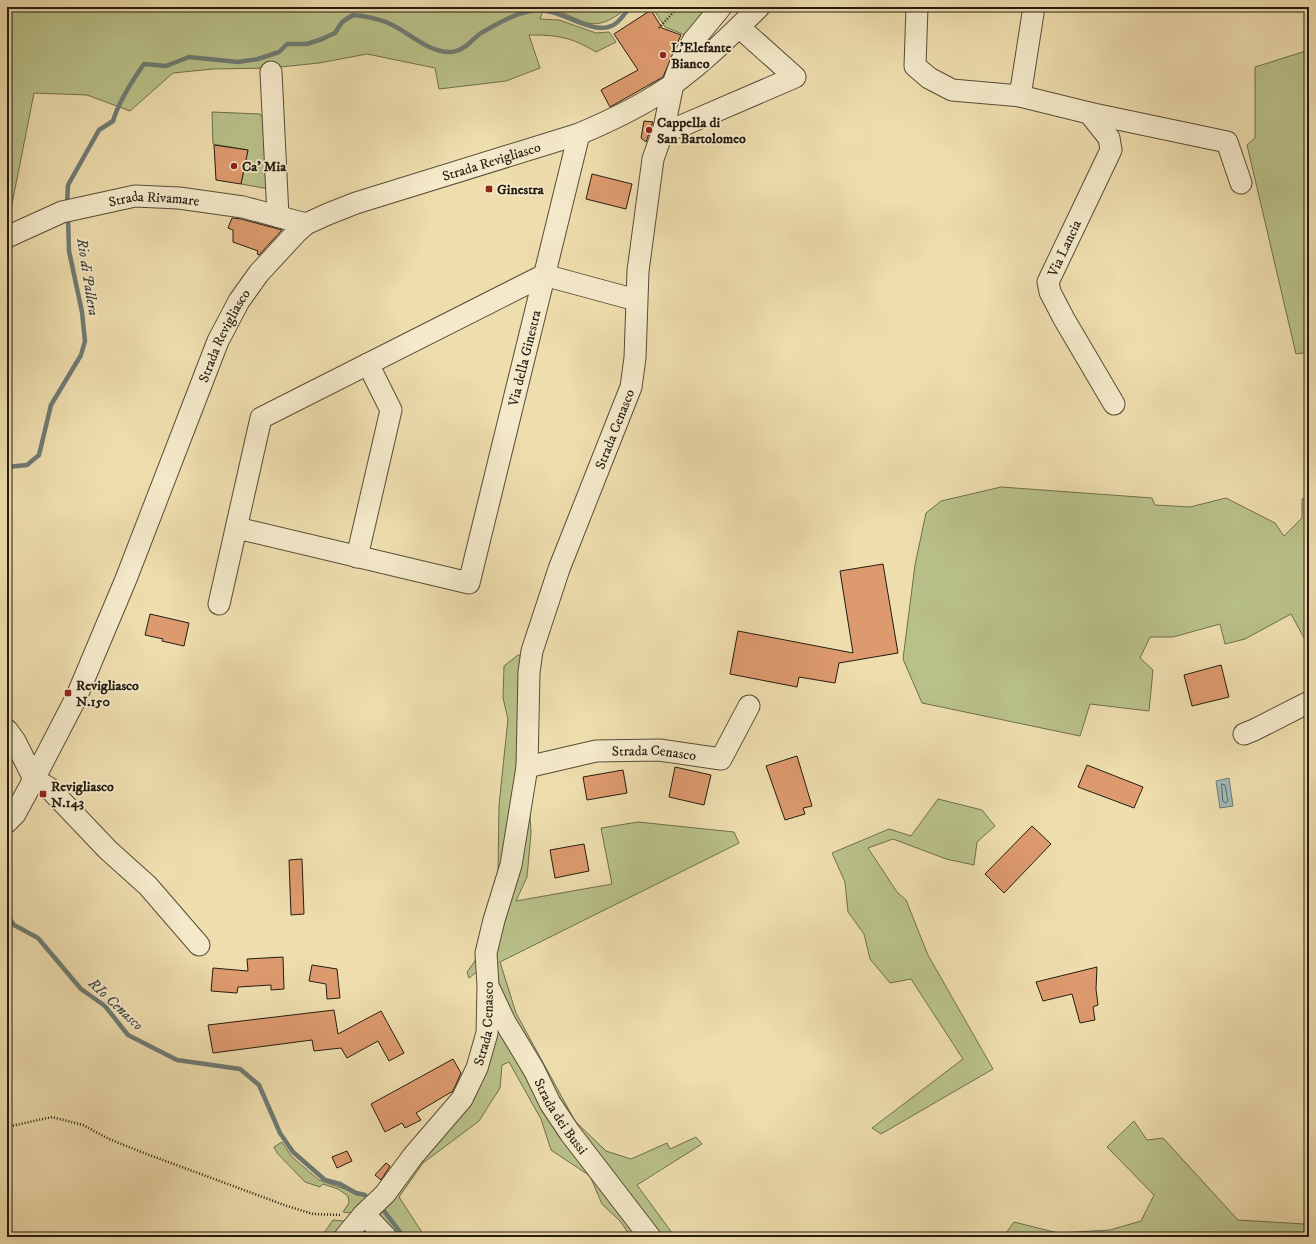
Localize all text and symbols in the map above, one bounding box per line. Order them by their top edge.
place label: L'Elefante Bianco [671,39,732,73]
marker: L'Elefante Bianco [658,50,668,60]
place label: Cappella di San Bartolomeo [657,114,746,148]
marker: Cappella di San Bartolomeo [644,125,654,135]
street label: Strada Revigliasco [440,138,543,186]
place label: Ca' Mia [242,158,287,176]
marker: Ca' Mia [229,161,239,171]
place label: Ginestra [497,181,545,199]
marker: Ginestra [484,184,494,194]
street label: Strada Rivamare [107,188,201,212]
street label: Via Lancia [1044,217,1086,280]
water label: Rio di Pallera [72,236,103,317]
street label: Strada Revigliasco [195,285,255,385]
street label: Via della Ginestra [504,308,546,409]
street label: Strada Cenasco [591,386,639,472]
place label: Revigliasco N.150 [76,677,139,711]
marker: Revigliasco N.150 [63,688,73,698]
street label: Strada Cenasco [612,742,698,765]
place label: Revigliasco N.143 [51,778,114,812]
marker: Revigliasco N.143 [38,789,48,799]
water label: RIo Cenasco [83,973,147,1035]
street label: Strada Cenasco [470,981,498,1068]
street label: Strada dei Bussi [529,1076,591,1159]

